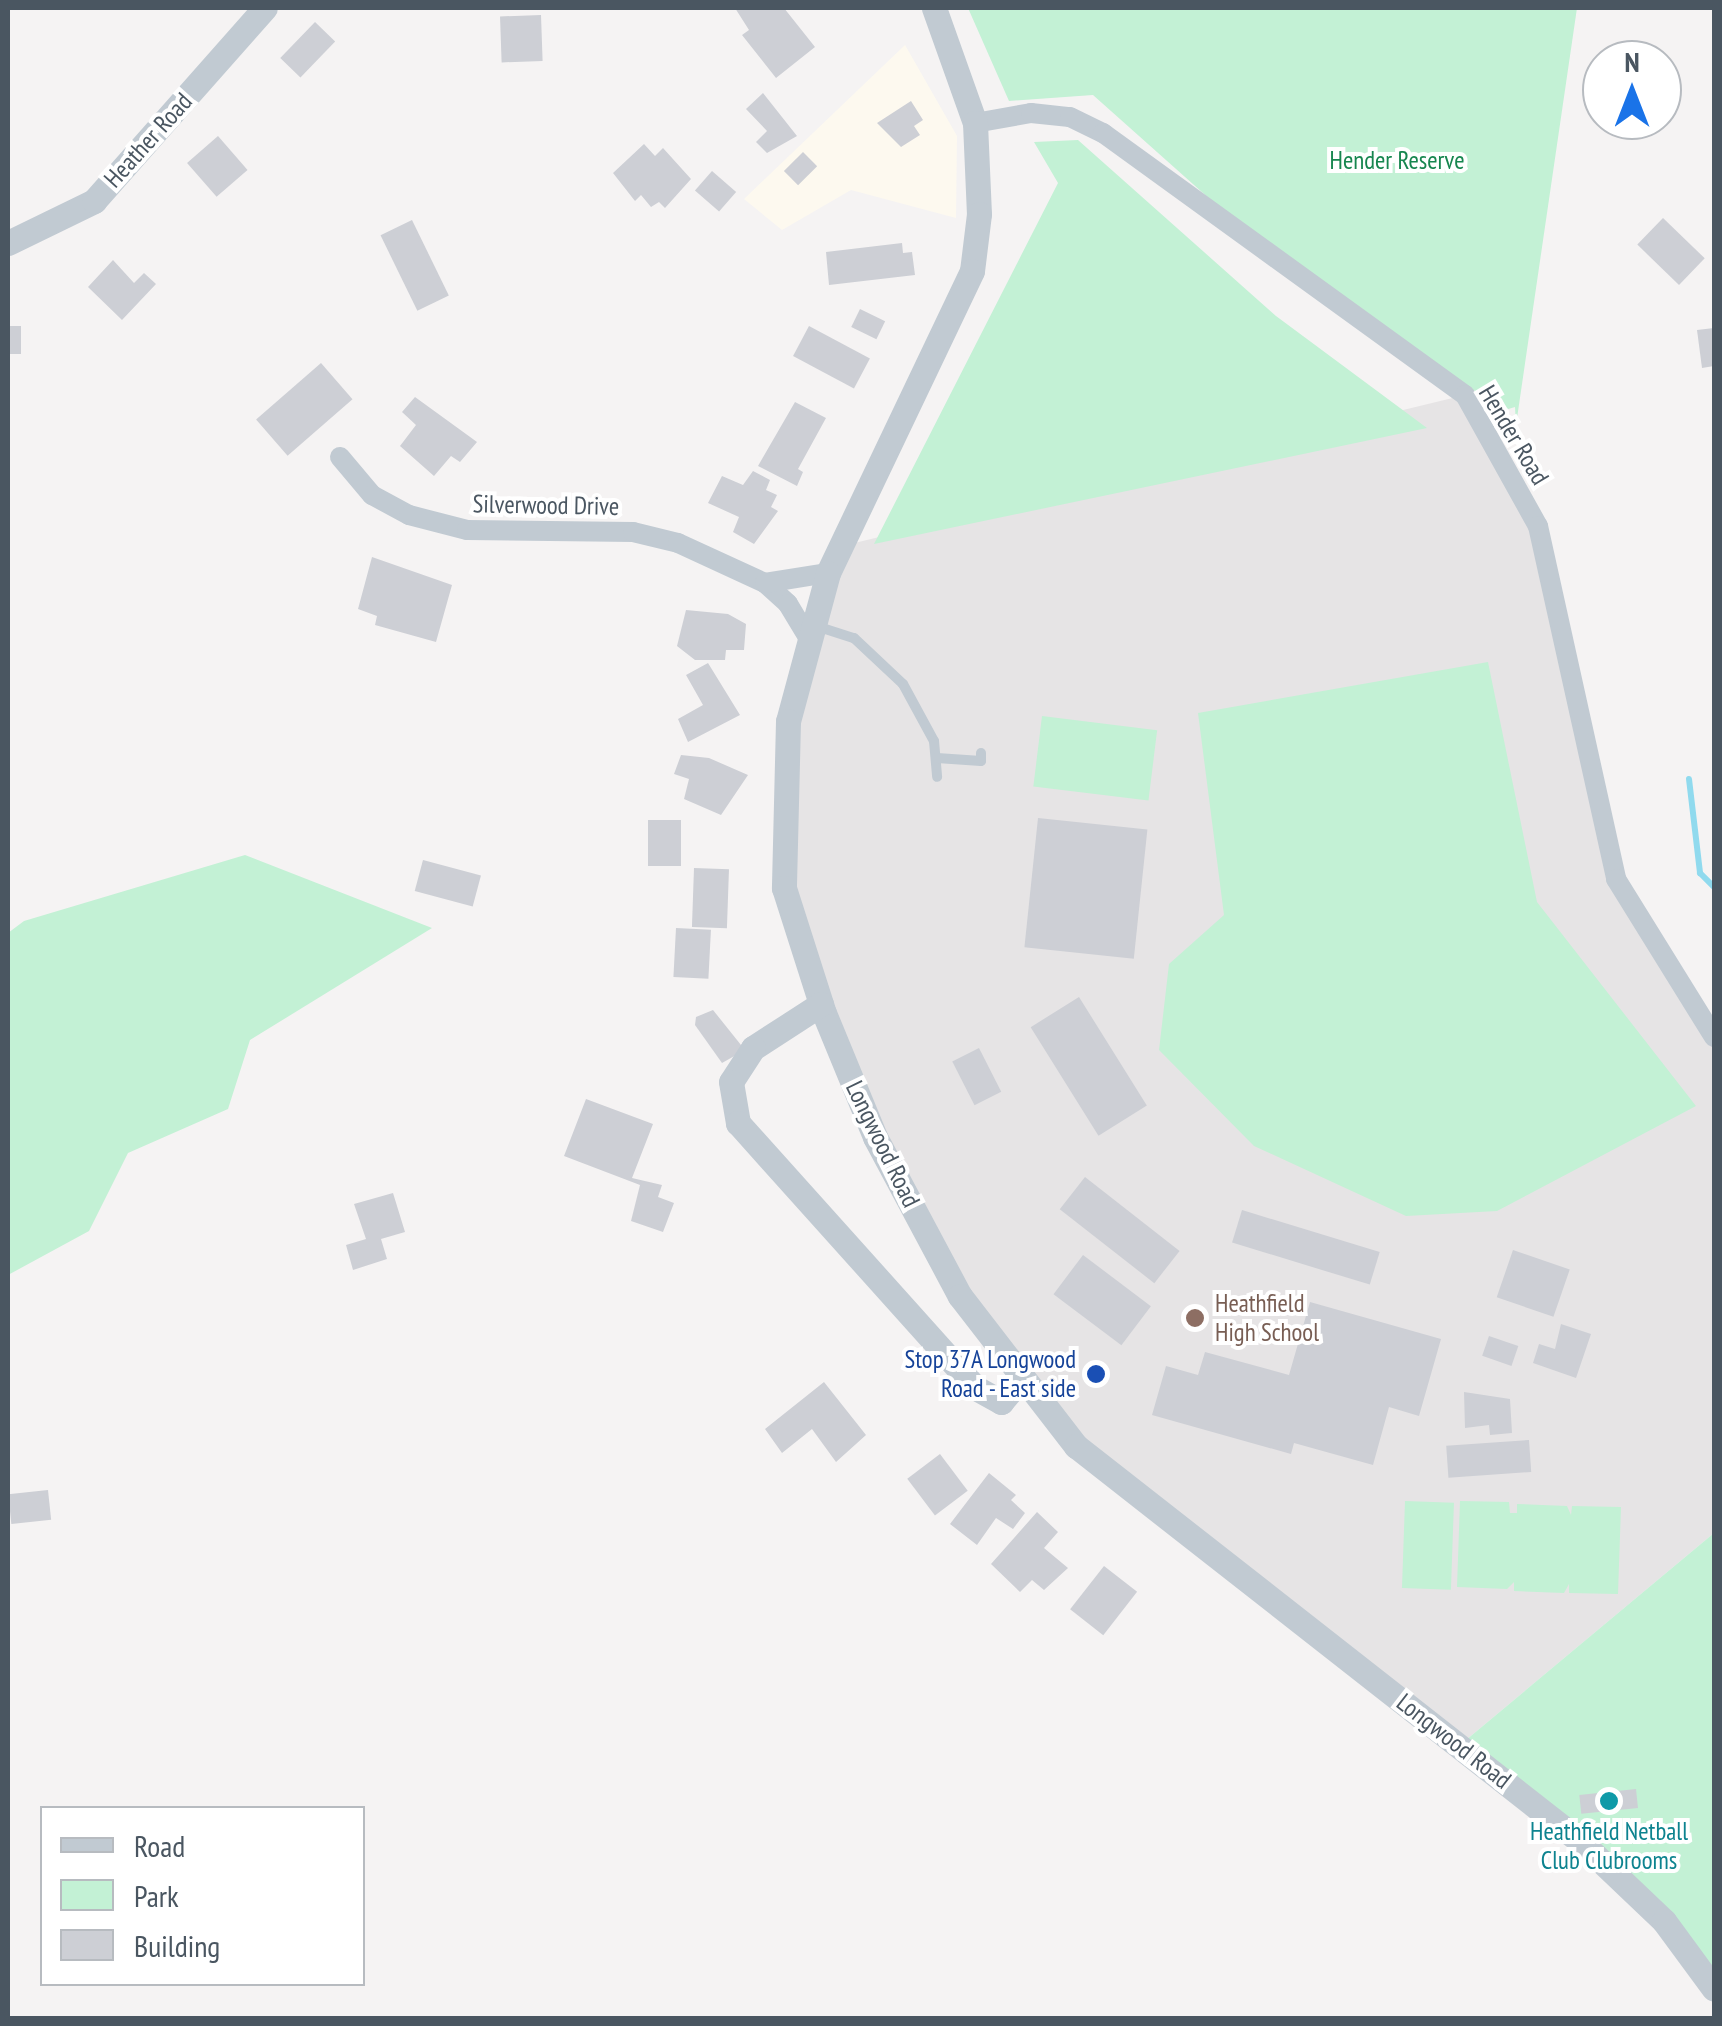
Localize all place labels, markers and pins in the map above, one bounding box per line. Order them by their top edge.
place label: Heathfield High School [1215,1289,1319,1348]
marker: Heathfield High School [1184,1307,1206,1329]
place label: Stop 37A Longwood Road - East side [904,1345,1076,1404]
marker: Stop 37A Longwood Road - East side [1085,1363,1107,1385]
marker: Heathfield Netball Club Clubrooms [1598,1790,1620,1812]
place label: Heathfield Netball Club Clubrooms [1530,1817,1688,1876]

